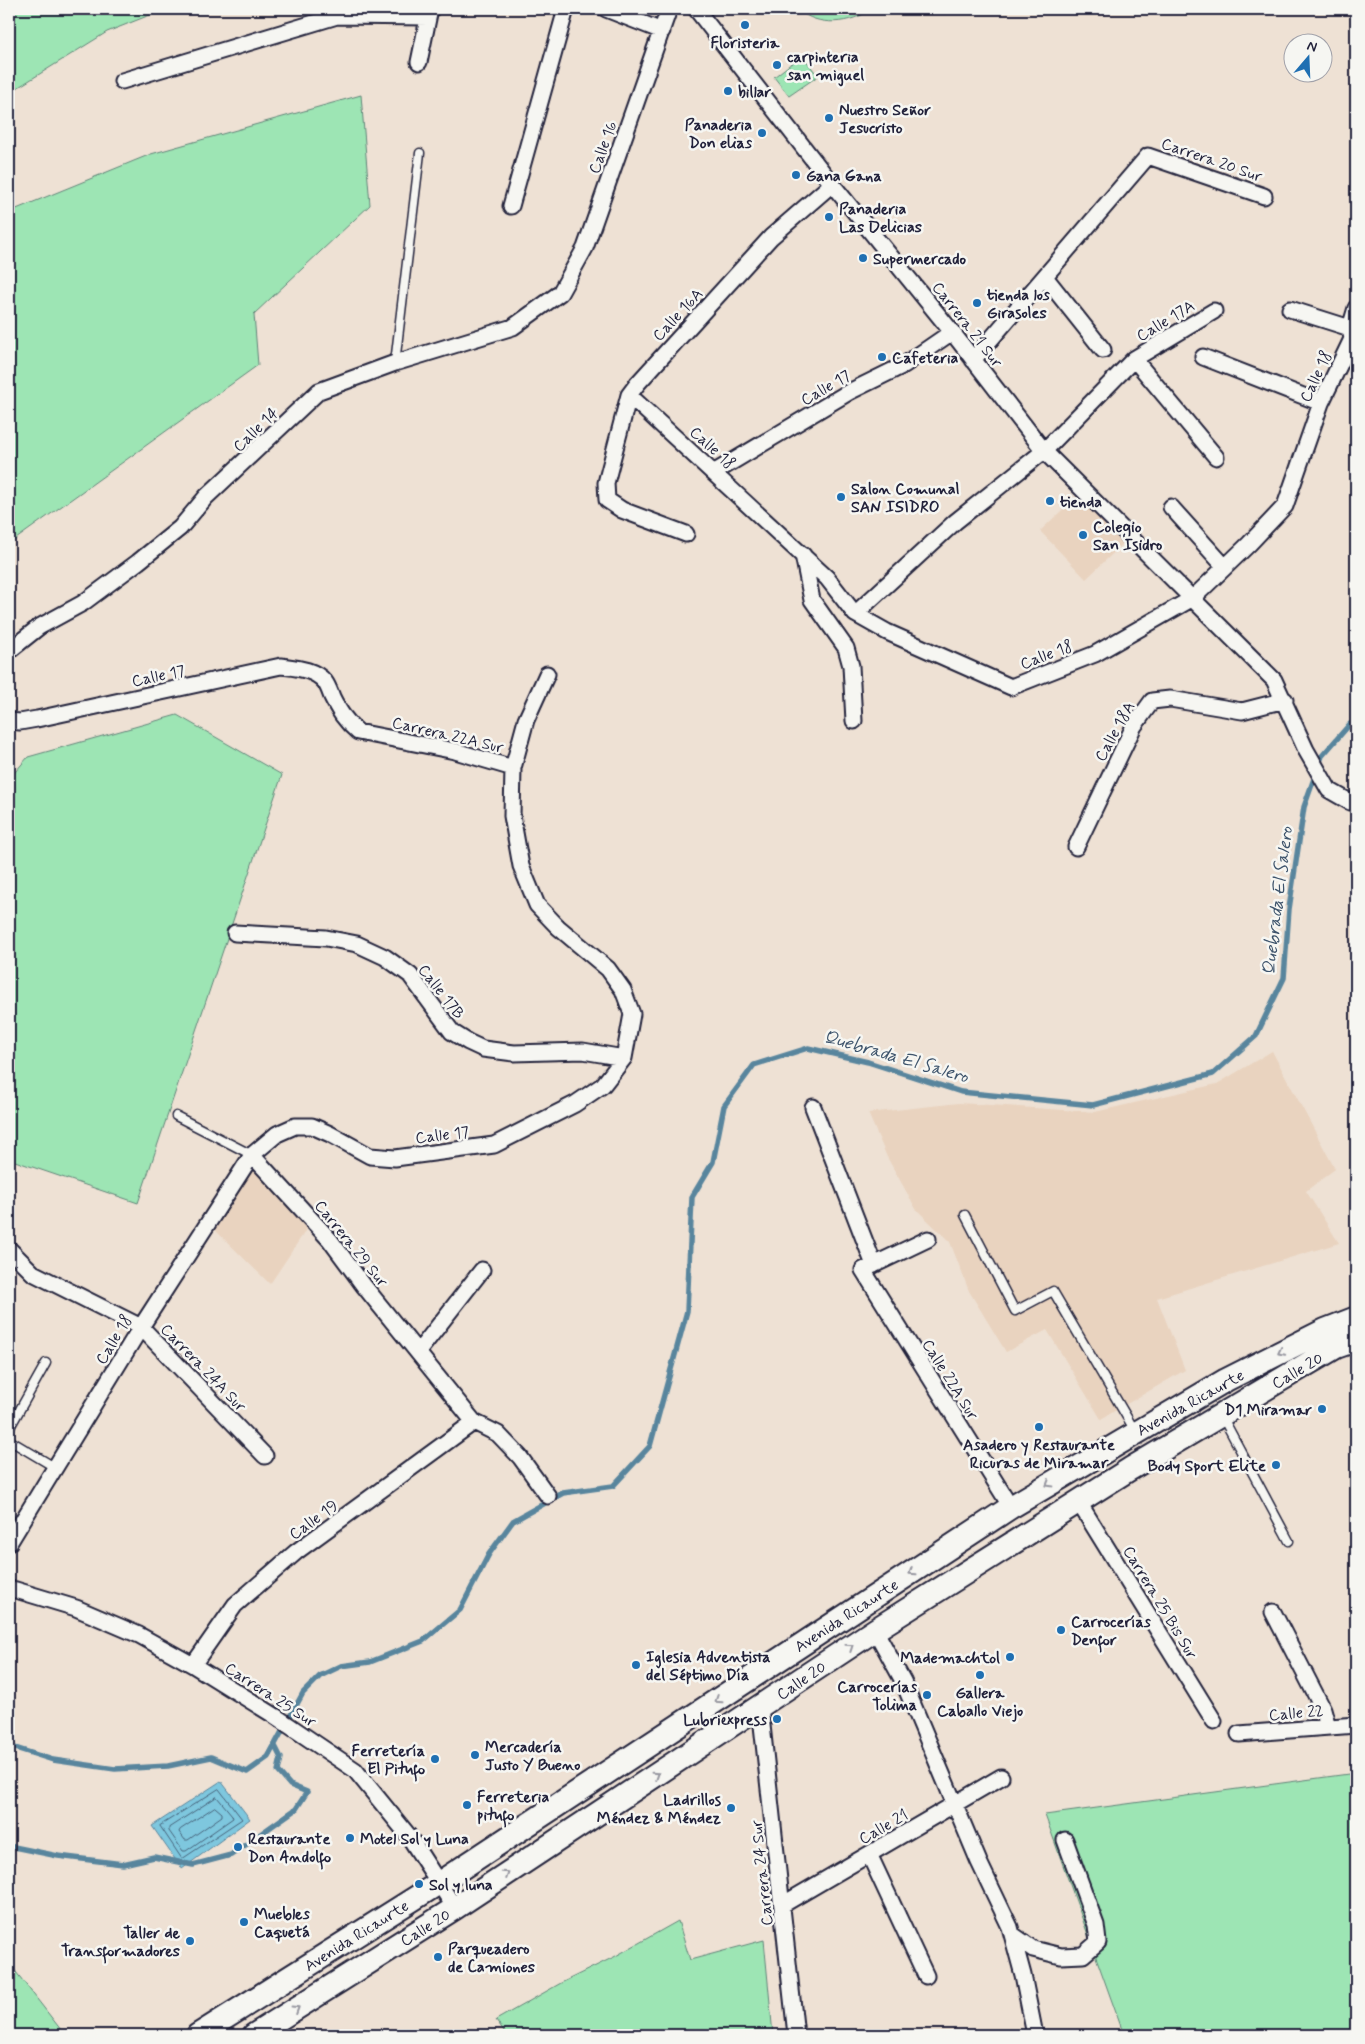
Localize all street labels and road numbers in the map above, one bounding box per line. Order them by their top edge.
street label: Calle 16 [584,118,623,177]
street label: Carrera 20 Sur [1158,133,1265,188]
street label: Carrera 21 Sur [927,278,1007,372]
street label: Calle 16A [648,284,708,346]
street label: Calle 17A [1133,296,1199,347]
street label: Calle 18 [1295,347,1337,406]
street label: Calle 17 [797,366,854,411]
street label: Calle 14 [229,403,284,457]
street label: Calle 18 [685,422,739,474]
street label: Calle 18 [1017,636,1076,675]
street label: Calle 17 [130,661,187,692]
street label: Calle 18A [1090,698,1140,765]
street label: Carrera 22A Sur [390,712,506,759]
street label: Calle 17B [413,960,469,1024]
street label: Calle 17 [414,1122,470,1149]
street label: Carrera 29 Sur [309,1196,393,1292]
street label: Calle 18 [91,1311,137,1369]
street label: Carrera 24A Sur [155,1319,251,1417]
street label: Calle 22A Sur [917,1335,983,1424]
street label: Calle 20 [1268,1348,1327,1394]
street label: Avenida Ricaurte [1133,1365,1248,1442]
street label: Calle 19 [285,1495,342,1545]
street label: Carrera 25 Bis Sur [1118,1542,1202,1664]
street label: Avenida Ricaurte [791,1575,903,1658]
street label: Calle 20 [773,1657,831,1706]
street label: Carrera 25 Sur [220,1658,320,1733]
street label: Calle 22 [1268,1701,1324,1726]
street label: Calle 21 [855,1805,912,1850]
street label: Carrera 24 Sur [746,1819,778,1927]
street label: Avenida Ricaurte [300,1896,413,1977]
street label: Calle 20 [397,1905,455,1952]

